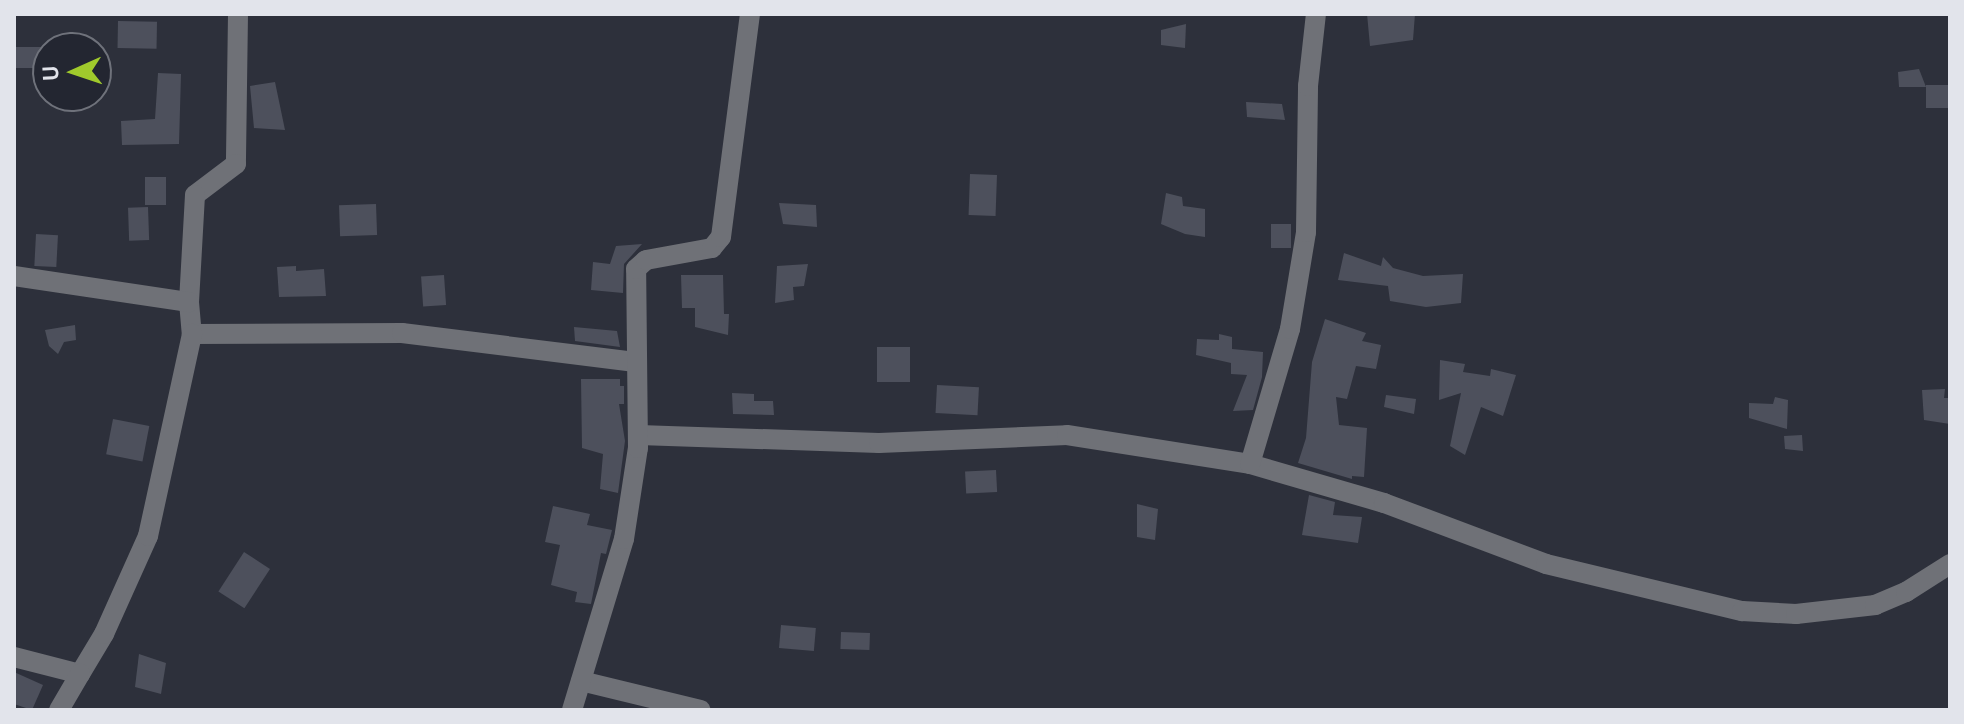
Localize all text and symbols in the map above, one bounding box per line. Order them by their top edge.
north arrow [32,32,112,112]
text: U [36,65,64,81]

